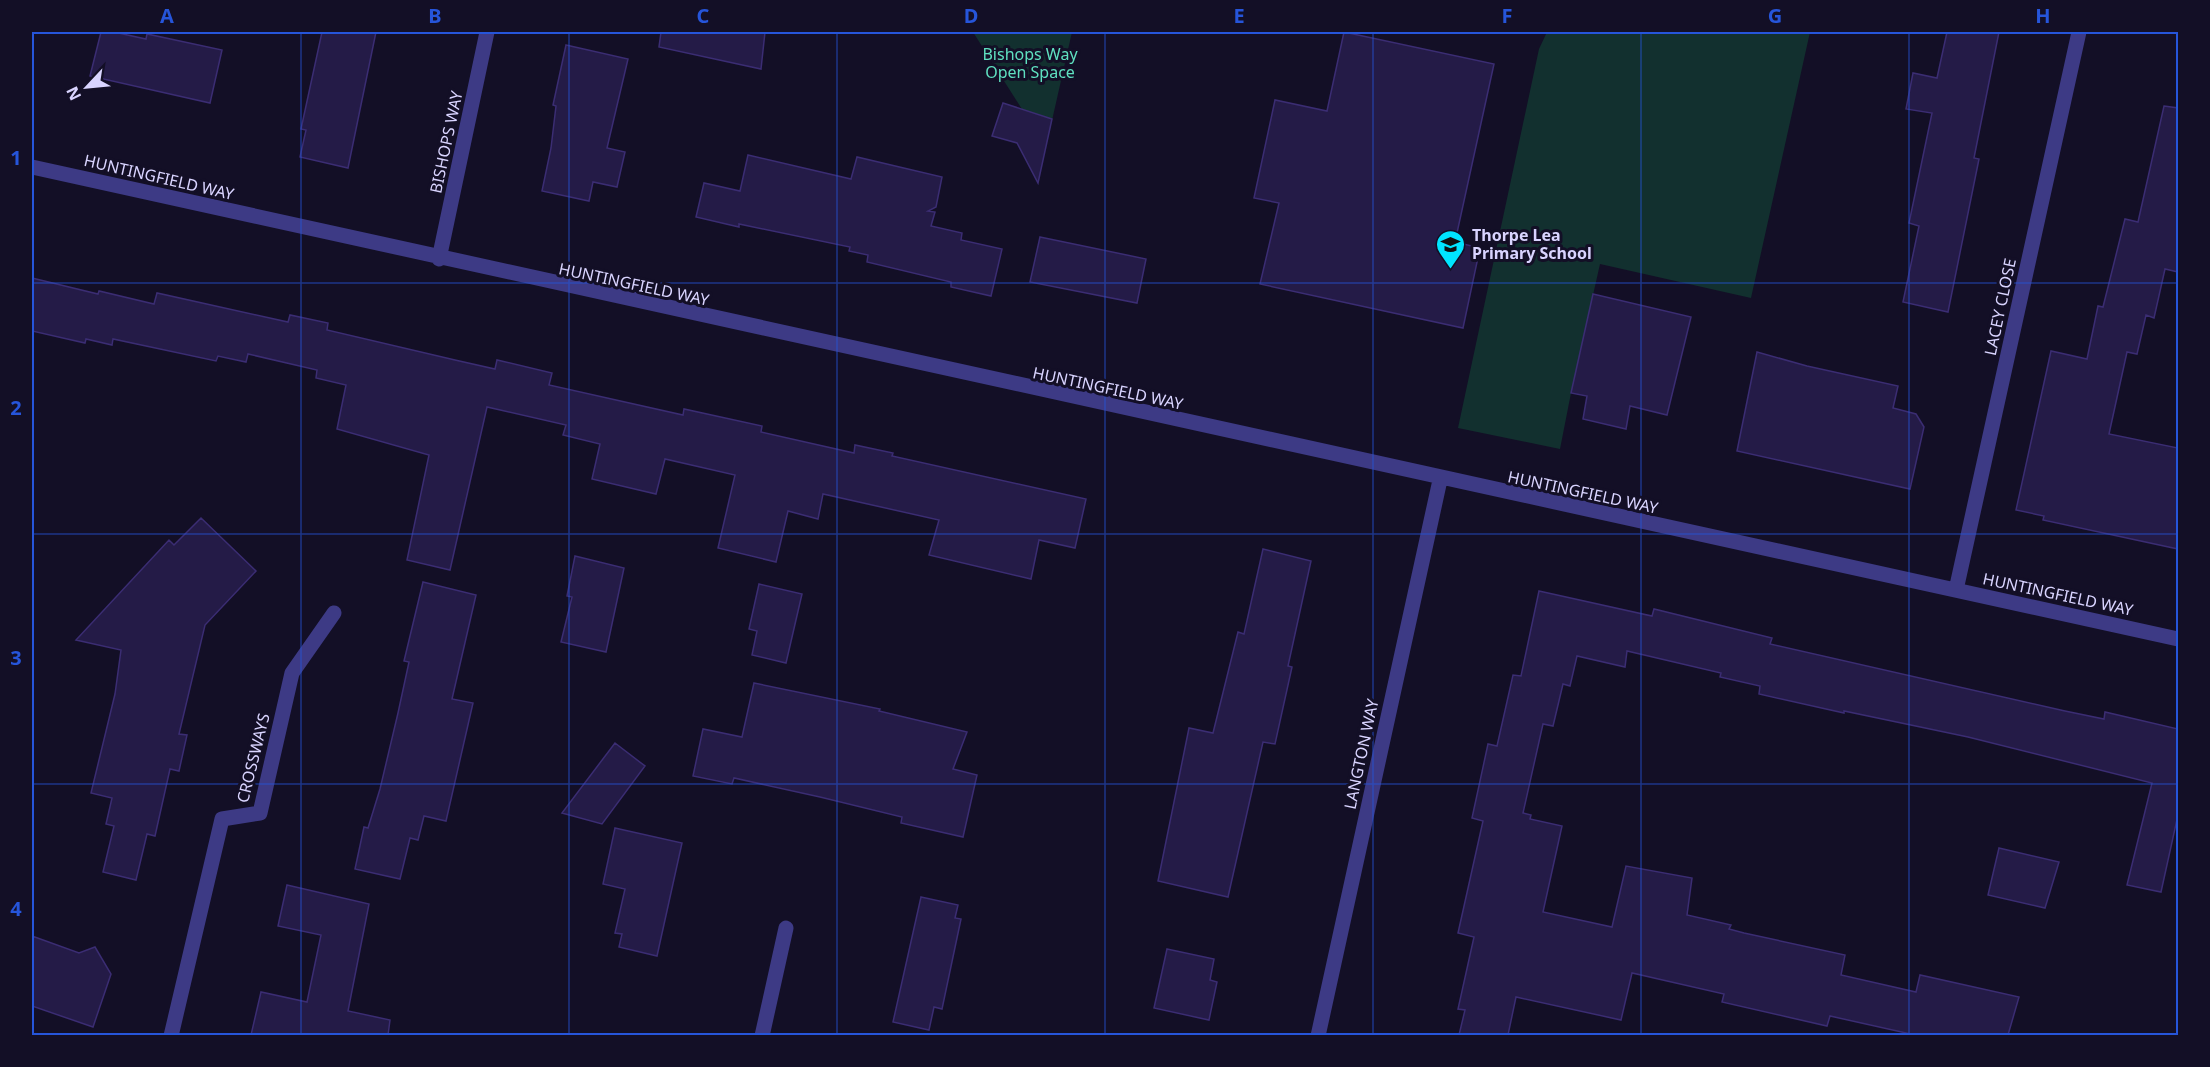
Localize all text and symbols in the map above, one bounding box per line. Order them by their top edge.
text: A [160,2,174,29]
text: B [428,2,442,29]
text: C [697,2,710,29]
text: D [964,2,978,29]
text: E [1233,2,1245,29]
text: F [1502,2,1512,29]
text: G [1768,2,1782,29]
text: H [2035,2,2051,29]
park label: Bishops Way Open Space [982,43,1078,83]
north arrow [57,57,117,117]
text: N [61,83,86,104]
street label: BISHOPS WAY [424,88,468,195]
text: 1 [10,144,22,171]
street label: HUNTINGFIELD WAY [82,149,237,205]
place label: Thorpe Lea Primary School [1472,224,1592,264]
school or university icon: Thorpe Lea Primary School [1435,228,1467,270]
street label: LACEY CLOSE [1979,256,2021,358]
street label: HUNTINGFIELD WAY [557,257,712,311]
street label: HUNTINGFIELD WAY [1031,361,1186,415]
text: 2 [10,394,22,421]
street label: HUNTINGFIELD WAY [1506,465,1661,519]
street label: HUNTINGFIELD WAY [1981,567,2136,621]
text: 3 [10,644,22,671]
street label: LANGTON WAY [1339,696,1384,811]
street label: CROSSWAYS [231,711,275,805]
text: 4 [10,895,22,922]

